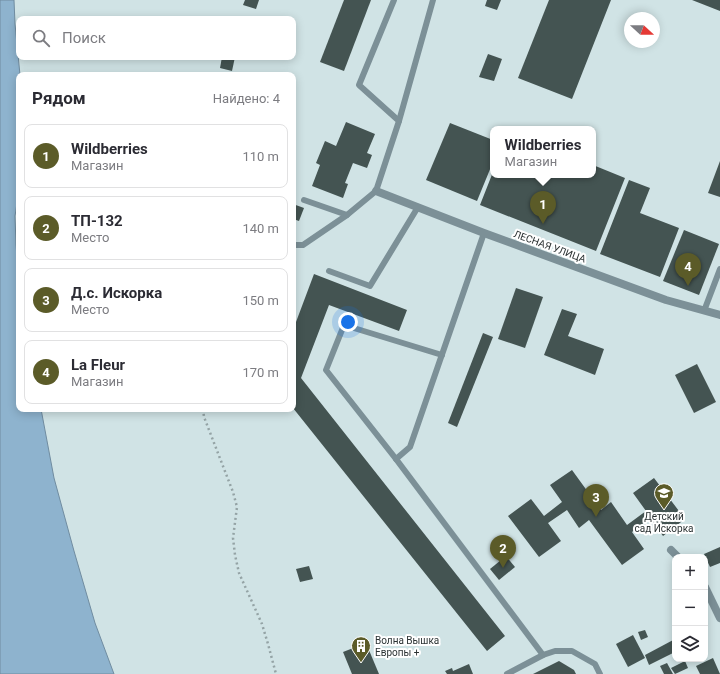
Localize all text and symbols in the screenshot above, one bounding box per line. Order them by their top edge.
north arrow [624,12,660,48]
search box [16,16,296,60]
icon: search [30,27,52,49]
text: Поиск [62,29,106,47]
text: Рядом [32,88,86,108]
text: Найдено: 4 [213,91,280,106]
popup [490,126,596,178]
text: Wildberries [505,136,581,154]
text: Wildberries [71,140,148,158]
text: 1 [42,149,50,164]
text: 110 m [242,149,279,164]
text: Магазин [505,154,557,169]
text: Магазин [71,158,124,173]
pin: 1 [530,191,556,224]
text: ТП-132 [71,212,123,230]
text: 2 [42,221,50,236]
text: 140 m [242,221,279,236]
street label: ЛЕСНАЯ УЛИЦА [512,228,588,265]
text: Место [71,230,109,245]
pin: 4 [675,253,701,286]
text: Д.с. Искорка [71,284,162,302]
text: 3 [42,293,50,308]
text: 150 m [242,293,279,308]
text: Место [71,302,109,317]
your location [338,312,358,332]
text: La Fleur [71,356,125,374]
text: 4 [42,365,50,380]
text: 170 m [242,365,279,380]
text: Магазин [71,374,124,389]
school or university icon: Детский сад Искорка [653,482,675,510]
pin: 3 [583,484,609,517]
place label: Детский сад Искорка [634,511,694,534]
pin: 2 [490,535,516,568]
map controls [672,554,708,662]
button: + [672,554,708,590]
button: − [672,590,708,626]
button: layers [672,626,708,662]
building icon: Волна Вышка Европы + [350,635,372,663]
place label: Волна Вышка Европы + [375,635,439,658]

